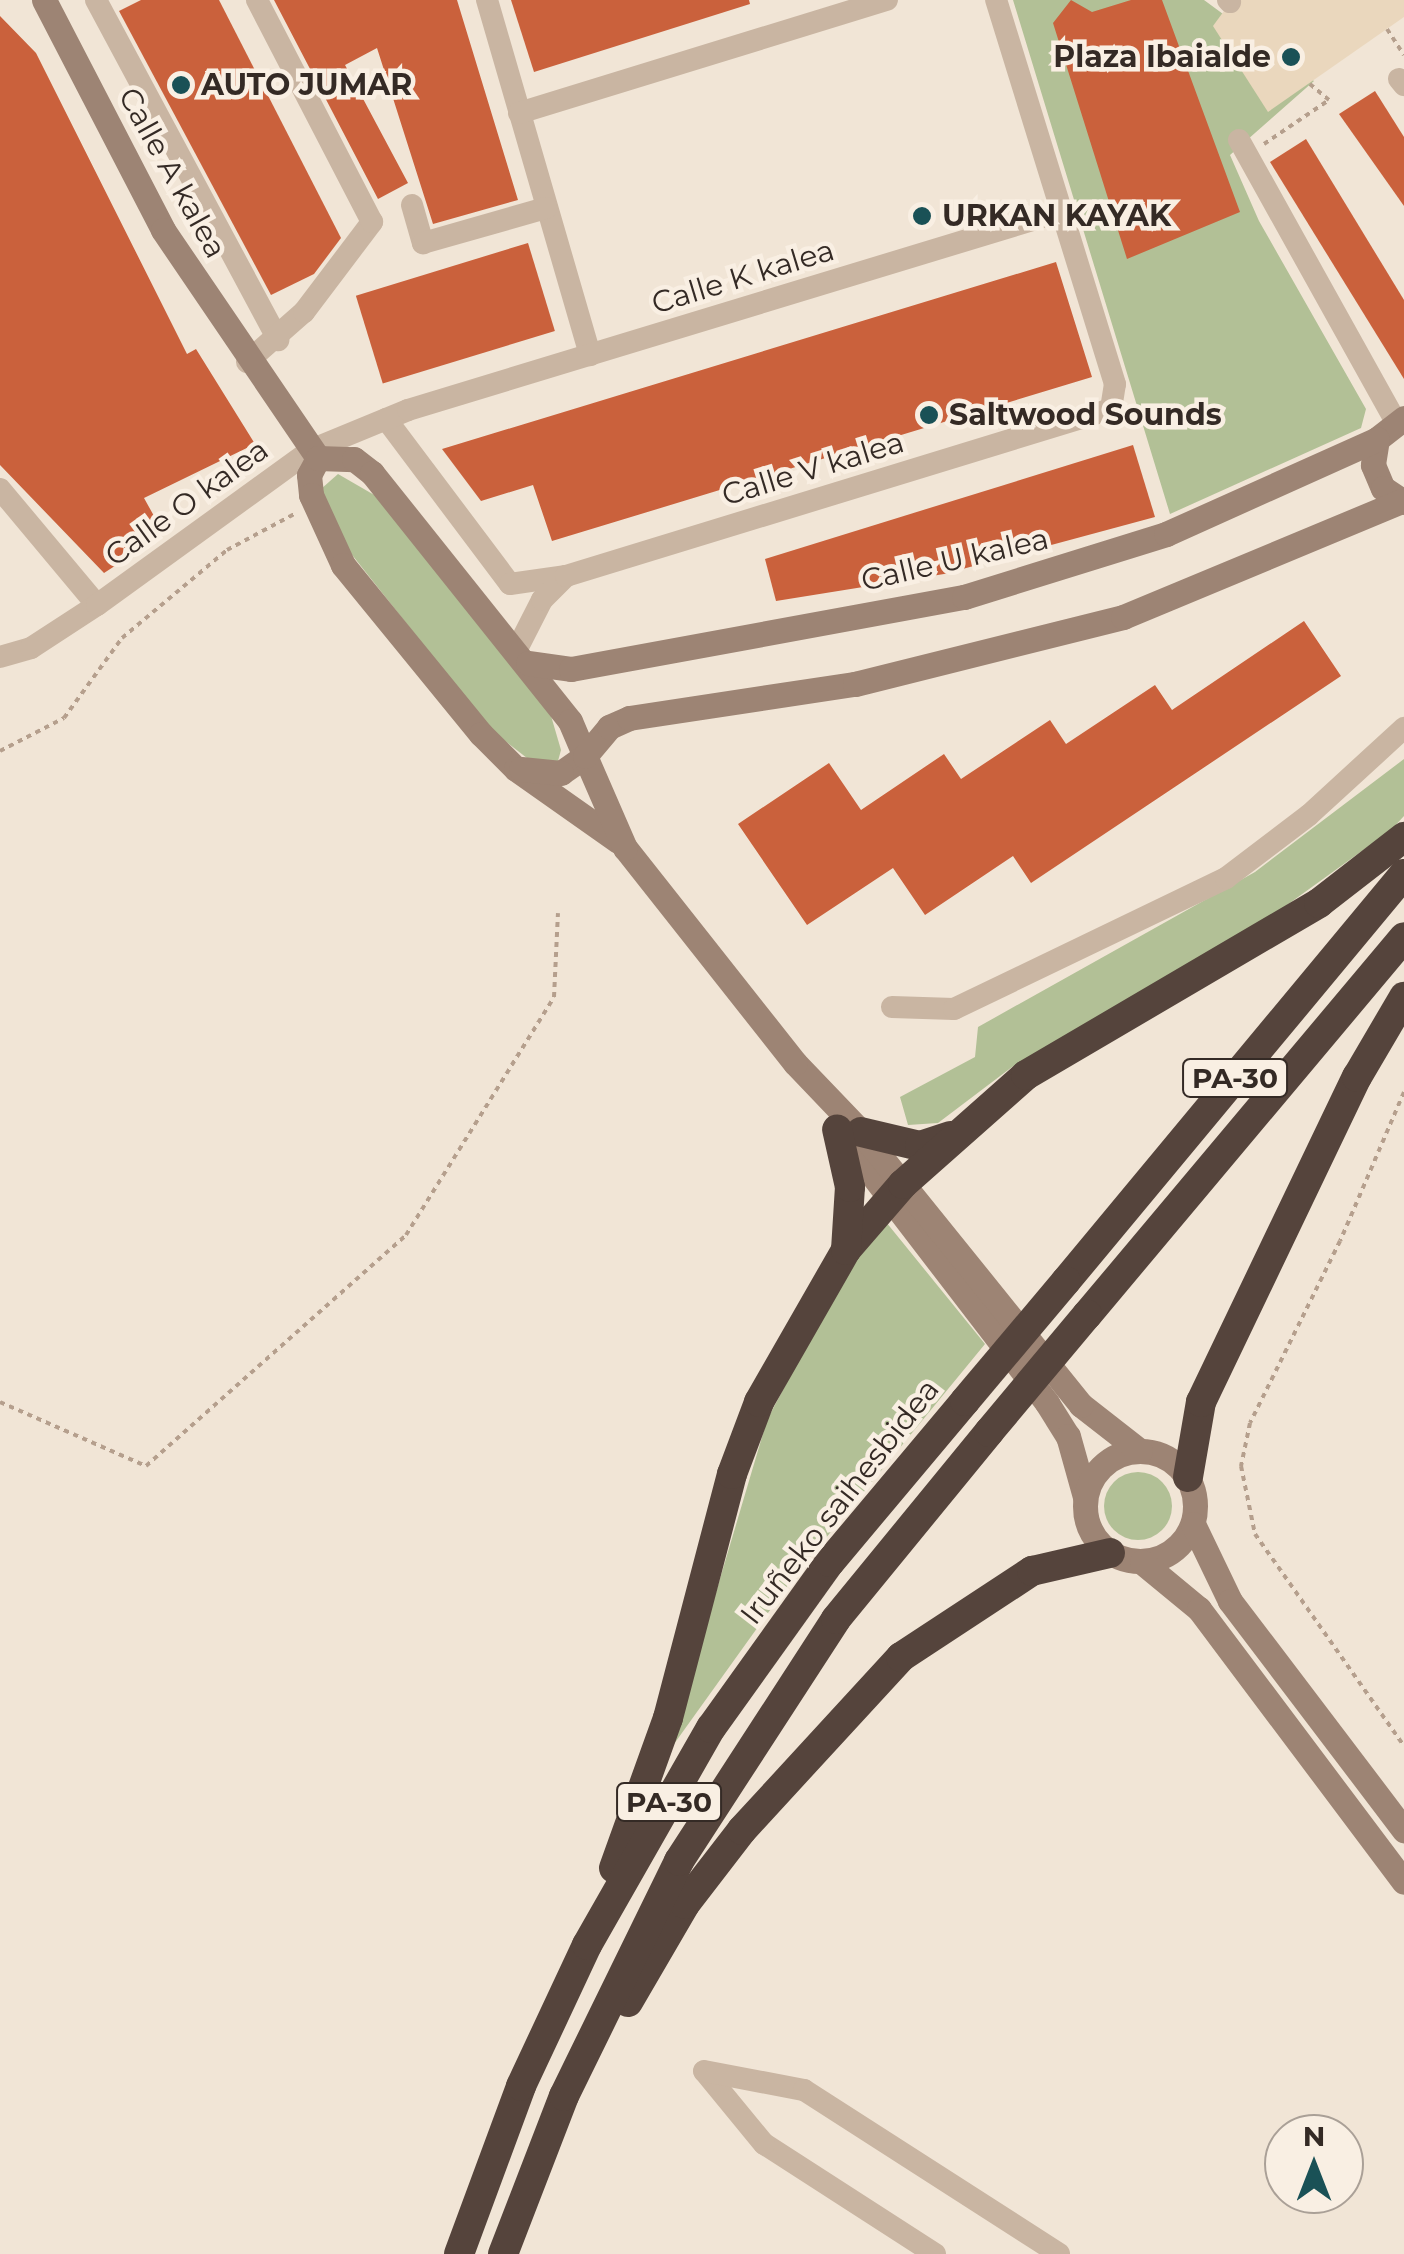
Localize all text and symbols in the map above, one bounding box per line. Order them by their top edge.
place label: Plaza Ibaialde [1053,39,1271,75]
marker: Plaza Ibaialde [1280,46,1302,68]
place label: AUTO JUMAR [201,67,412,103]
marker: AUTO JUMAR [170,74,192,96]
street label: Calle A kalea [110,82,234,264]
place label: URKAN KAYAK [942,198,1171,234]
marker: URKAN KAYAK [911,205,933,227]
street label: Calle K kalea [647,232,839,322]
place label: Saltwood Sounds [949,397,1222,433]
marker: Saltwood Sounds [918,404,940,426]
street label: Calle V kalea [718,424,908,514]
street label: Calle O kalea [98,432,276,574]
street label: Calle U kalea [858,521,1052,599]
road number: PA-30 [1180,1055,1290,1101]
street label: Iruñeko saihesbidea [733,1372,947,1632]
road number: PA-30 [614,1779,724,1825]
north arrow [1264,2114,1364,2214]
text: N [1303,2119,1325,2153]

